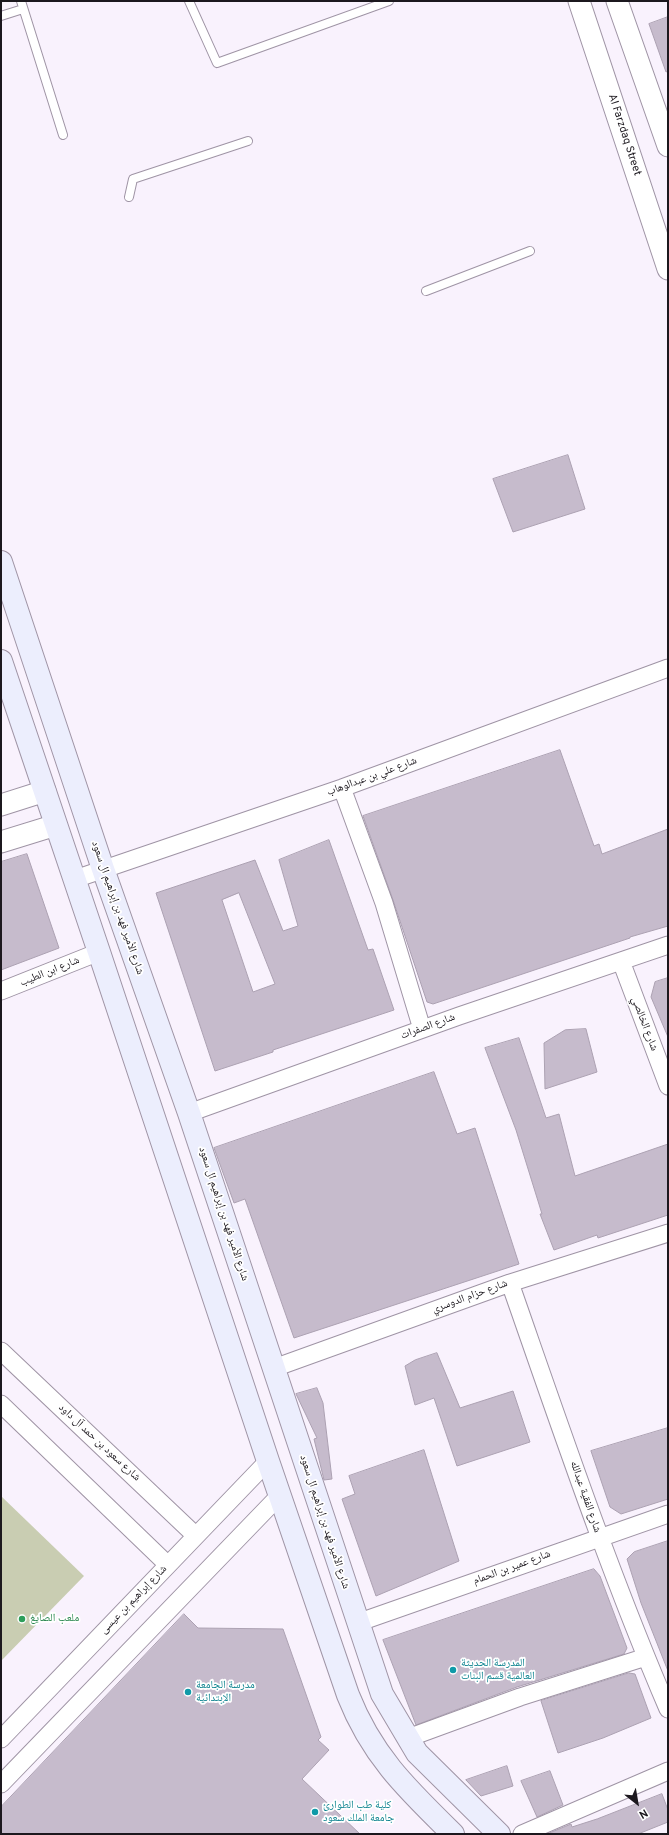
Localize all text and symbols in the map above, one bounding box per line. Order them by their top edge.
street label: Al Farzdaq Street [605,93,643,177]
street label: شارع علي بن عبدالوهاب [325,755,419,799]
street label: شارع الأمير فهد بن إبراهيم ال سعود [88,839,146,977]
street label: شارع ابن الطيب [18,954,82,990]
street label: شارع الخالصي [628,995,660,1053]
street label: شارع الصفرات [399,1011,457,1043]
street label: شارع الأمير فهد بن إبراهيم ال سعود [195,1145,251,1283]
street label: شارع حزام الدوسري [430,1277,510,1317]
street label: شارع سعود بن حمد آل داود [55,1401,143,1485]
street label: شارع الأمير فهد بن إبراهيم ال سعود [296,1453,352,1591]
street label: شارع الفقية عبدالله [567,1459,603,1535]
street label: شارع عمير بن الحمام [471,1548,553,1588]
street label: شارع إبراهيم بن عيسى [98,1563,170,1637]
place label: ملعب الصايغ [30,1612,79,1626]
marker: ملعب الصايغ [17,1614,27,1624]
place label: المدرسة الحديثة العالمية قسم البنات [461,1657,535,1683]
marker: المدرسة الحديثة العالمية قسم البنات [448,1665,458,1675]
place label: مدرسة الجامعة الإبتدائية [196,1679,255,1705]
marker: مدرسة الجامعة الإبتدائية [183,1687,193,1697]
north arrow [617,1783,657,1823]
place label: كلية طب الطوارئ جامعة الملك سعود [323,1799,394,1825]
text: N [636,1805,650,1821]
marker: كلية طب الطوارئ جامعة الملك سعود [310,1807,320,1817]

